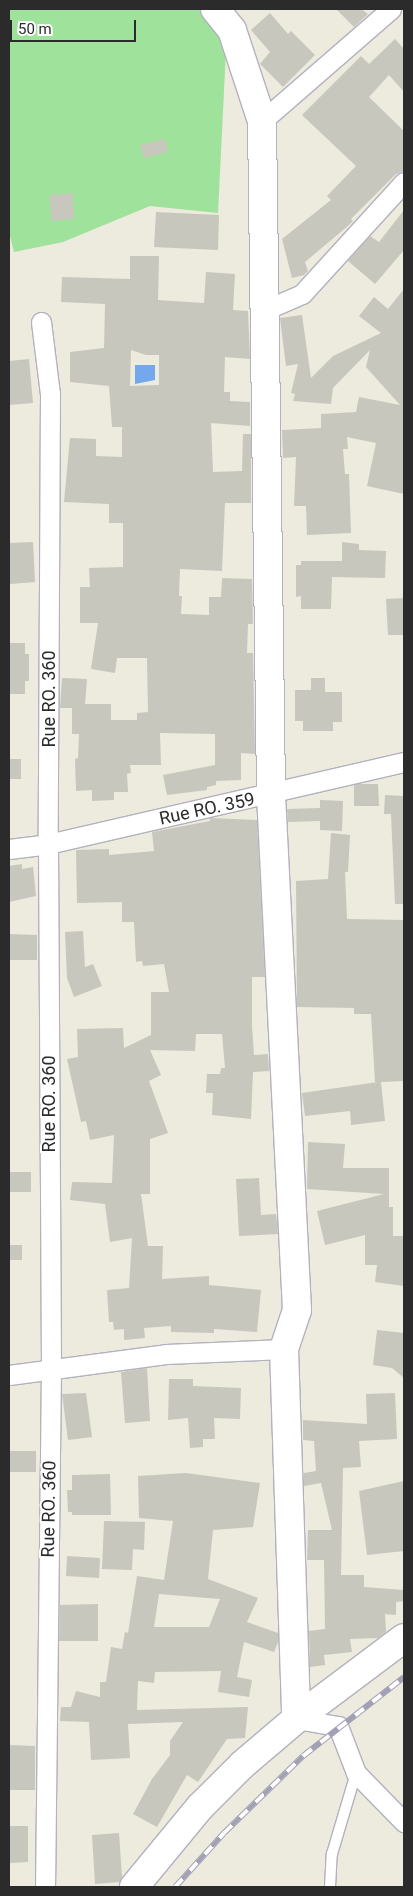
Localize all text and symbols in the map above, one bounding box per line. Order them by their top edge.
scale bar [12,10,139,42]
text: 50 m [18,20,52,38]
street label: Rue RO. 360 [38,650,60,748]
street label: Rue RO. 359 [157,788,257,830]
street label: Rue RO. 360 [38,1055,60,1153]
street label: Rue RO. 360 [37,1460,61,1558]

